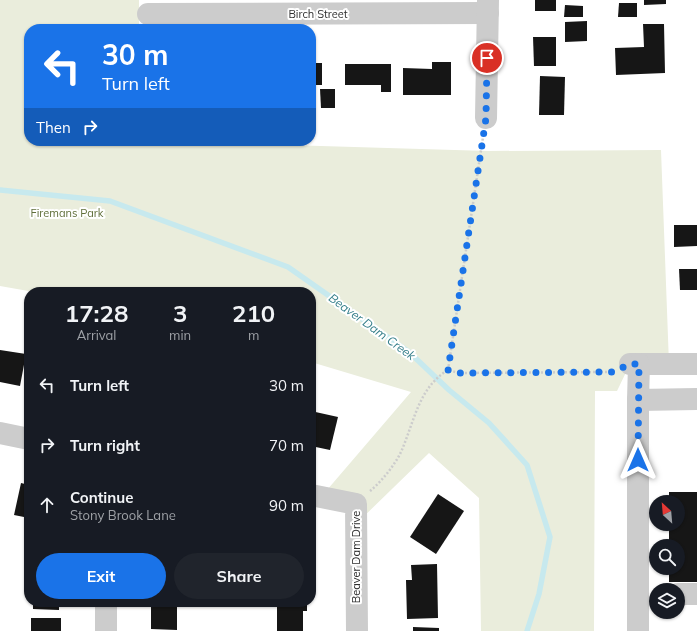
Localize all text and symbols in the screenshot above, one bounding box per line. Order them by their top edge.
street label: Birch Street [288,7,348,21]
text: 30 m [102,37,168,72]
icon: left [36,40,88,92]
pin [470,41,504,75]
icon: arrive [476,47,498,69]
text: Turn left [102,72,170,95]
icon: right [79,116,101,138]
text: Then [36,118,71,137]
park label: Firemans Park [31,206,104,220]
water label: Beaver Dam Creek [326,290,419,364]
text: 17:28 [65,298,128,328]
text: 3 [173,298,187,328]
text: 210 [232,298,275,328]
text: Arrival [77,327,116,343]
text: min [169,327,191,343]
text: m [248,327,259,343]
icon: left [36,374,58,396]
text: Turn left [70,376,129,395]
text: 30 m [269,376,304,395]
icon: right [36,434,58,456]
text: Turn right [70,436,140,455]
text: 70 m [269,436,304,455]
position arrow [617,439,659,481]
text: Continue [70,488,133,507]
icon: ahead [36,494,58,516]
north arrow [649,495,685,531]
map controls [649,495,685,619]
text: 90 m [269,496,304,515]
text: Stony Brook Lane [70,507,176,523]
street label: Beaver Dam Drive [349,511,363,603]
button: search [649,539,685,575]
button: Exit [36,553,166,599]
button: Share [174,553,304,599]
button: layers [649,583,685,619]

